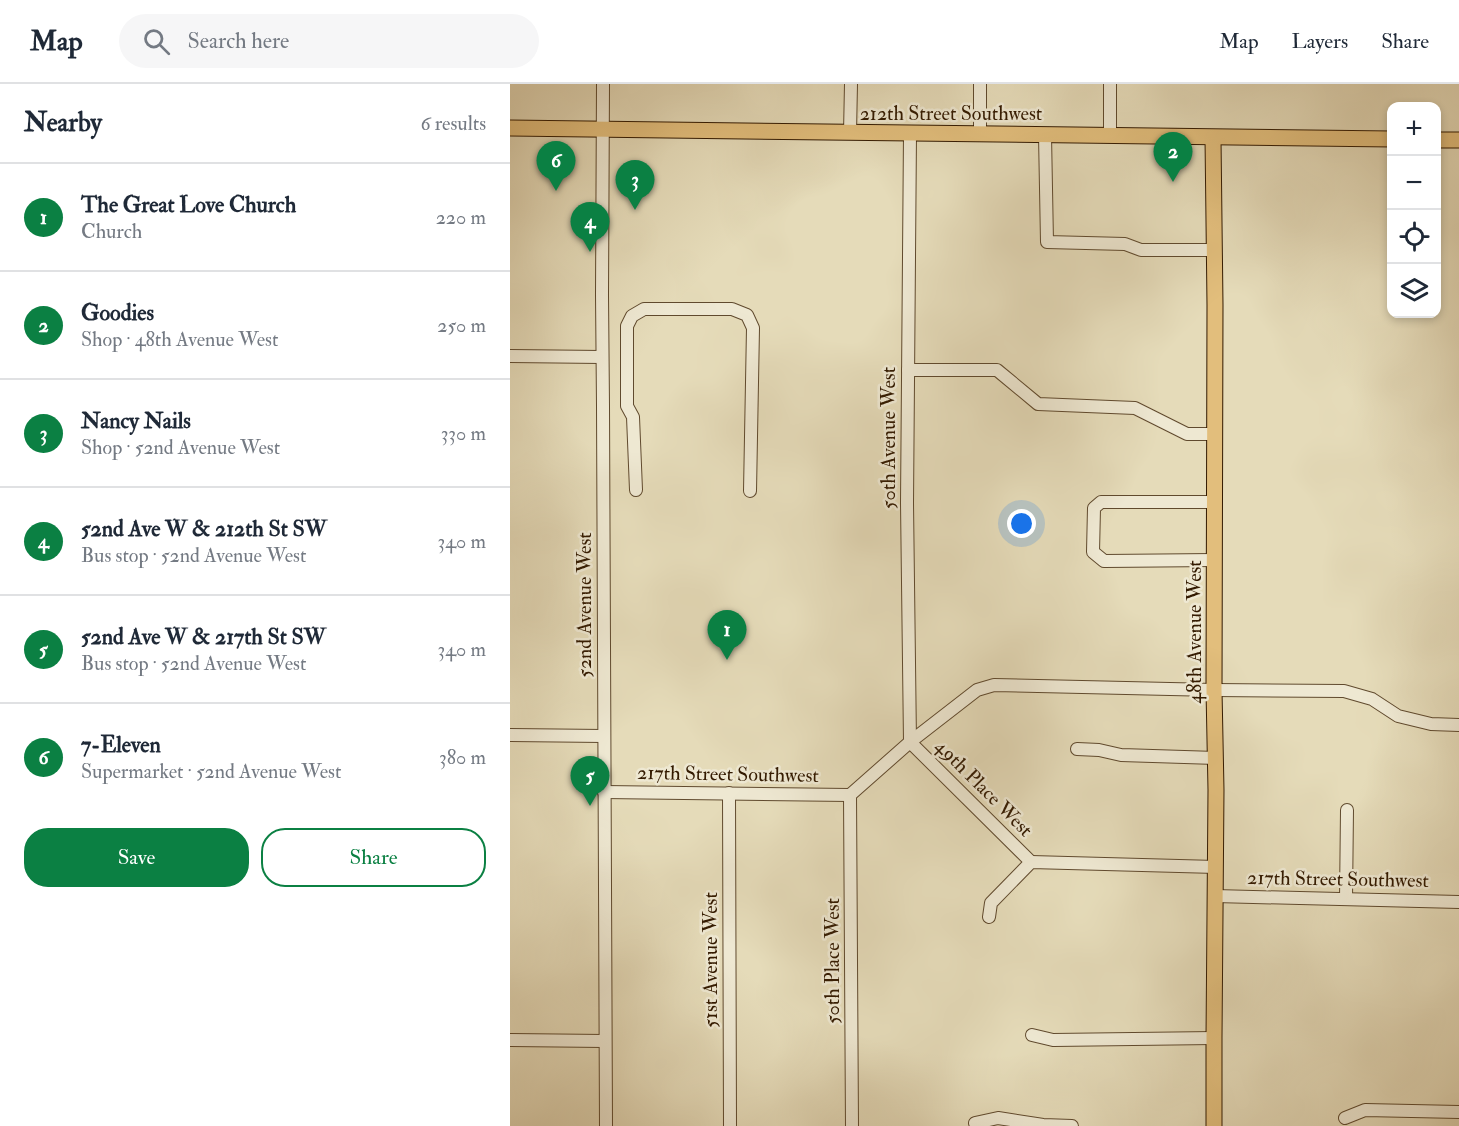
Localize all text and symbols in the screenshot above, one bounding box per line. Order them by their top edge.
search box [119,14,539,68]
text: Map [30,24,83,59]
icon: search [140,25,173,58]
text: Search here [188,27,289,55]
text: Map [1219,28,1259,55]
text: Layers [1292,28,1348,55]
text: Share [1381,28,1429,55]
street label: 212th Street Southwest [860,101,1043,126]
map controls [1387,102,1441,318]
button: + [1387,102,1441,156]
text: Nearby [24,107,102,139]
text: 6 results [420,111,486,136]
pin: 2 [1154,132,1192,182]
pin: 6 [536,141,576,191]
button: − [1387,156,1441,210]
pin: 3 [616,160,654,210]
text: The Great Love Church [81,191,296,219]
pin: 4 [570,202,610,252]
text: 1 [40,205,47,230]
text: 220 m [436,205,486,230]
button: locate [1387,210,1441,264]
text: Church [81,219,142,244]
button: layers [1387,264,1441,318]
text: Goodies [81,299,154,327]
text: 2 [38,313,49,338]
text: 250 m [437,313,486,338]
text: Shop · 48th Avenue West [81,327,278,352]
street label: 50th Avenue West [876,366,901,509]
text: Nancy Nails [81,407,191,435]
text: 3 [40,421,47,446]
text: 330 m [441,421,486,446]
text: Shop · 52nd Avenue West [81,435,280,460]
your location [1007,509,1036,538]
text: 52nd Ave W & 212th St SW [81,515,327,543]
text: 4 [38,529,49,554]
text: 340 m [438,529,486,554]
street label: 52nd Avenue West [572,532,597,678]
text: Bus stop · 52nd Avenue West [81,543,306,568]
street label: 48th Avenue West [1182,560,1207,704]
pin: 1 [708,610,746,660]
text: 52nd Ave W & 217th St SW [81,623,326,651]
text: 5 [39,637,48,662]
text: 340 m [438,637,486,662]
text: Bus stop · 52nd Avenue West [81,651,306,676]
text: 7-Eleven [81,731,161,759]
street label: 49th Place West [930,734,1039,843]
text: 6 [38,745,49,770]
text: 380 m [439,745,486,770]
pin: 5 [570,756,610,806]
text: Supermarket · 52nd Avenue West [81,759,341,784]
street label: 217th Street Southwest [637,760,820,788]
button: Save [24,828,249,887]
button: Share [261,828,486,887]
street label: 217th Street Southwest [1247,865,1430,893]
street label: 51st Avenue West [698,892,723,1028]
street label: 50th Place West [820,897,845,1024]

